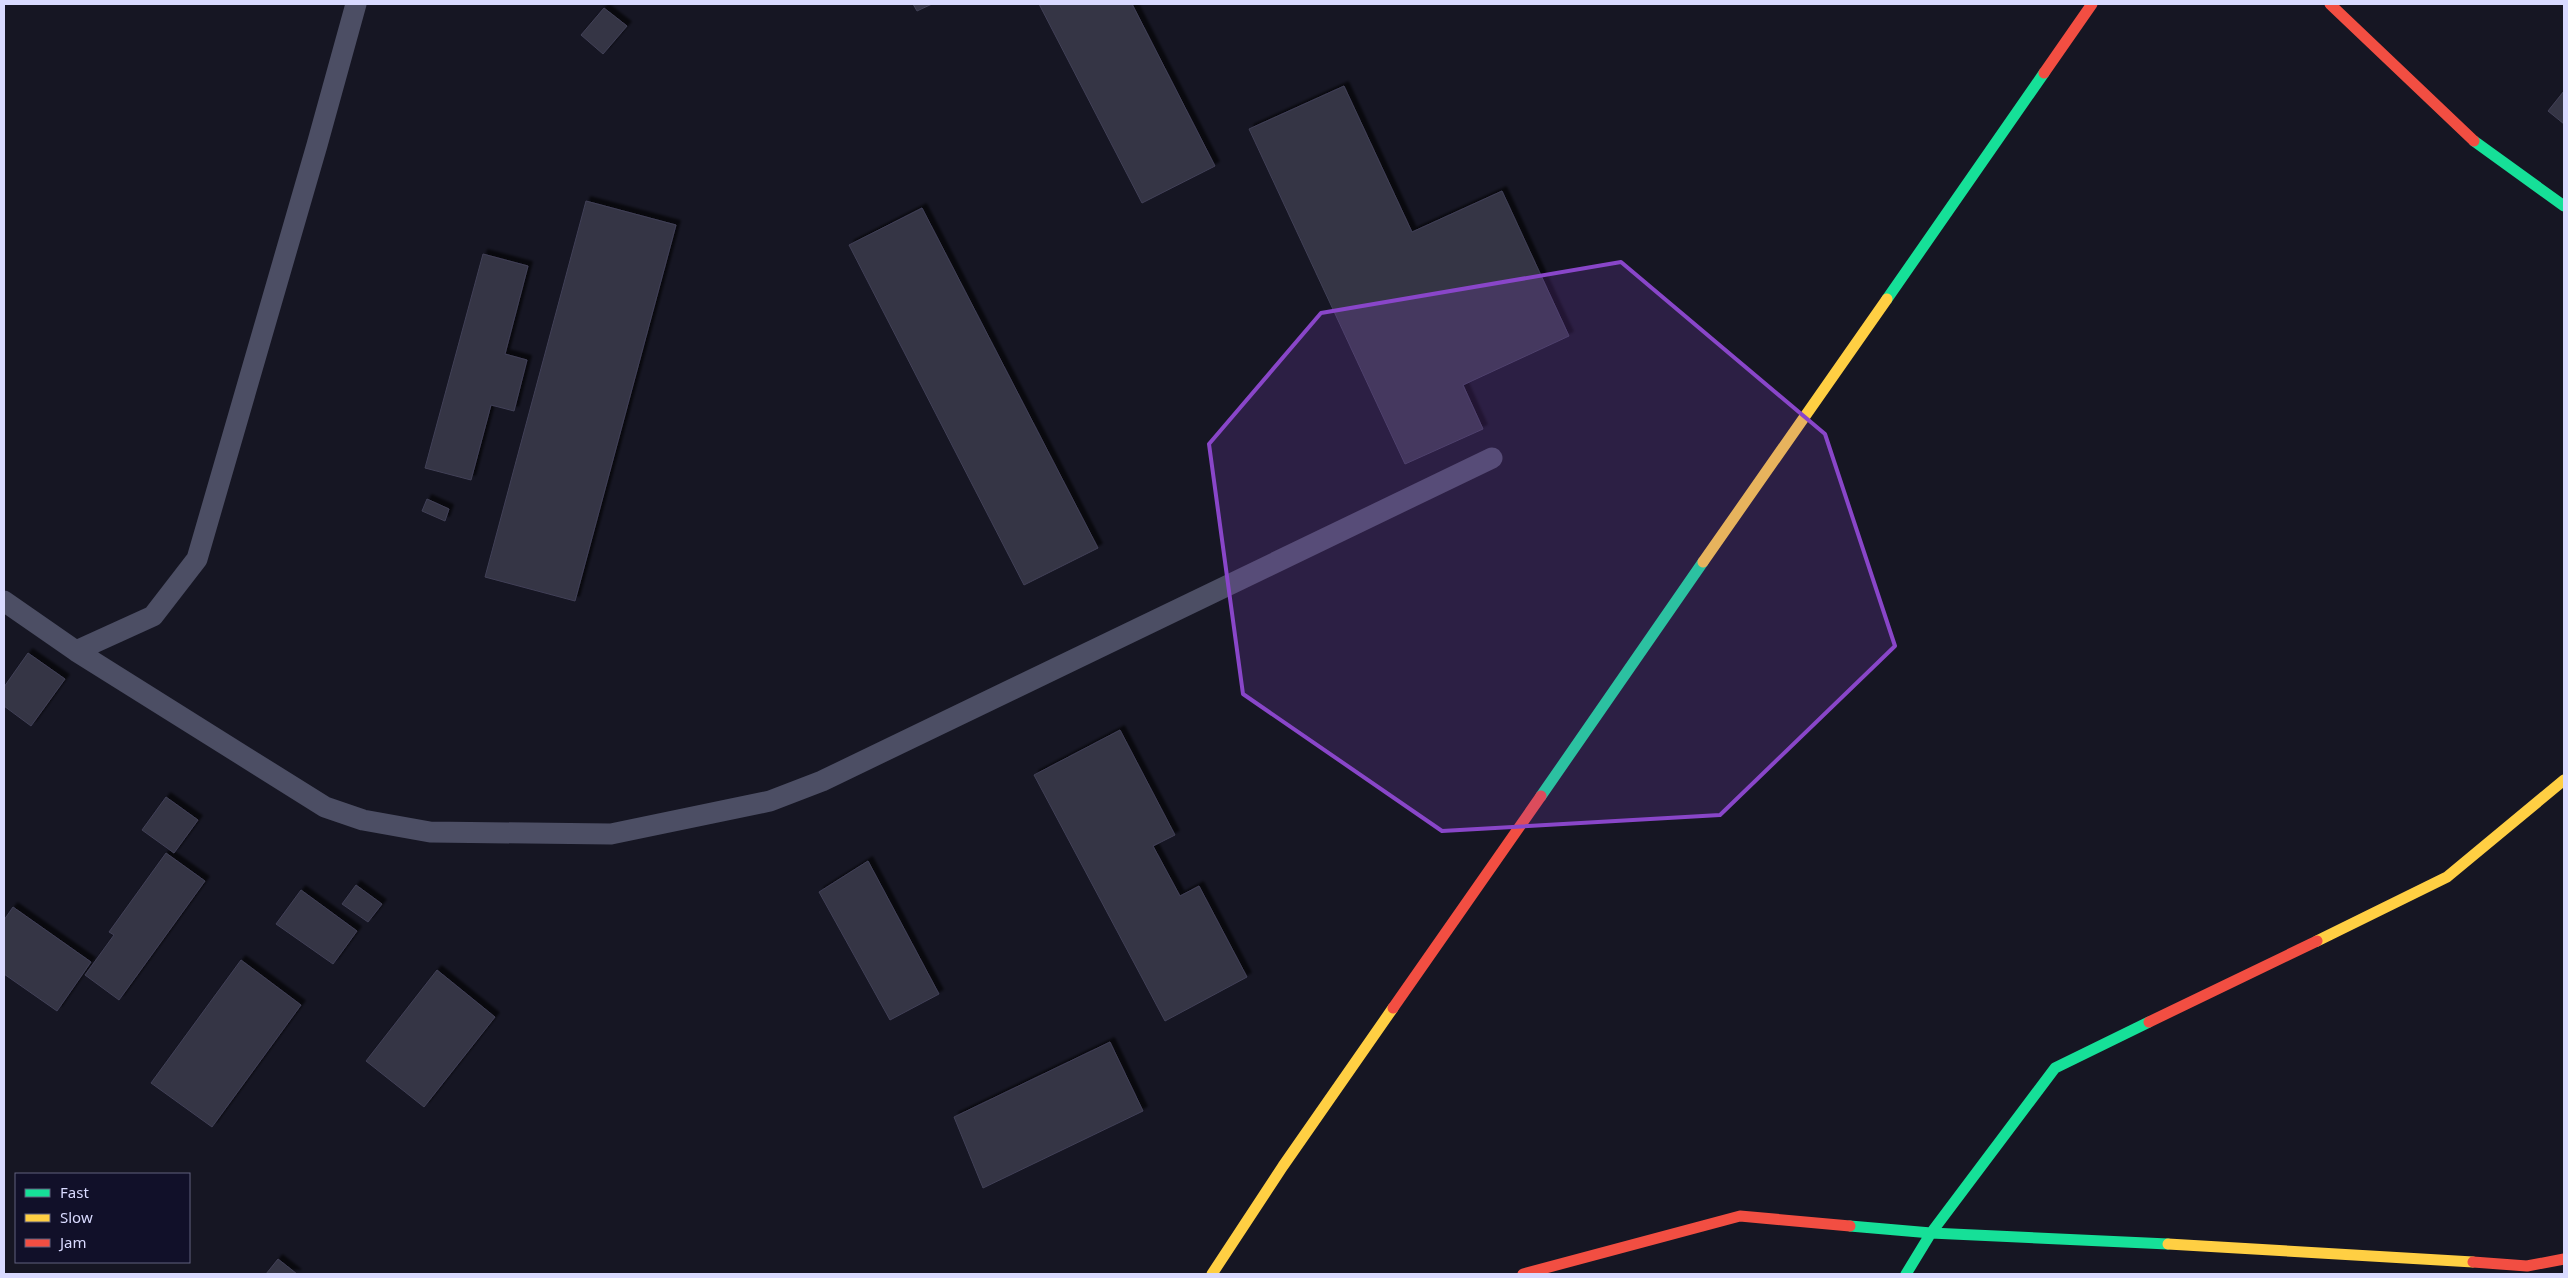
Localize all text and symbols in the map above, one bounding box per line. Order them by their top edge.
legend [15,1173,190,1263]
text: Fast [60,1182,89,1202]
text: Slow [60,1207,93,1227]
text: Jam [58,1232,87,1252]

